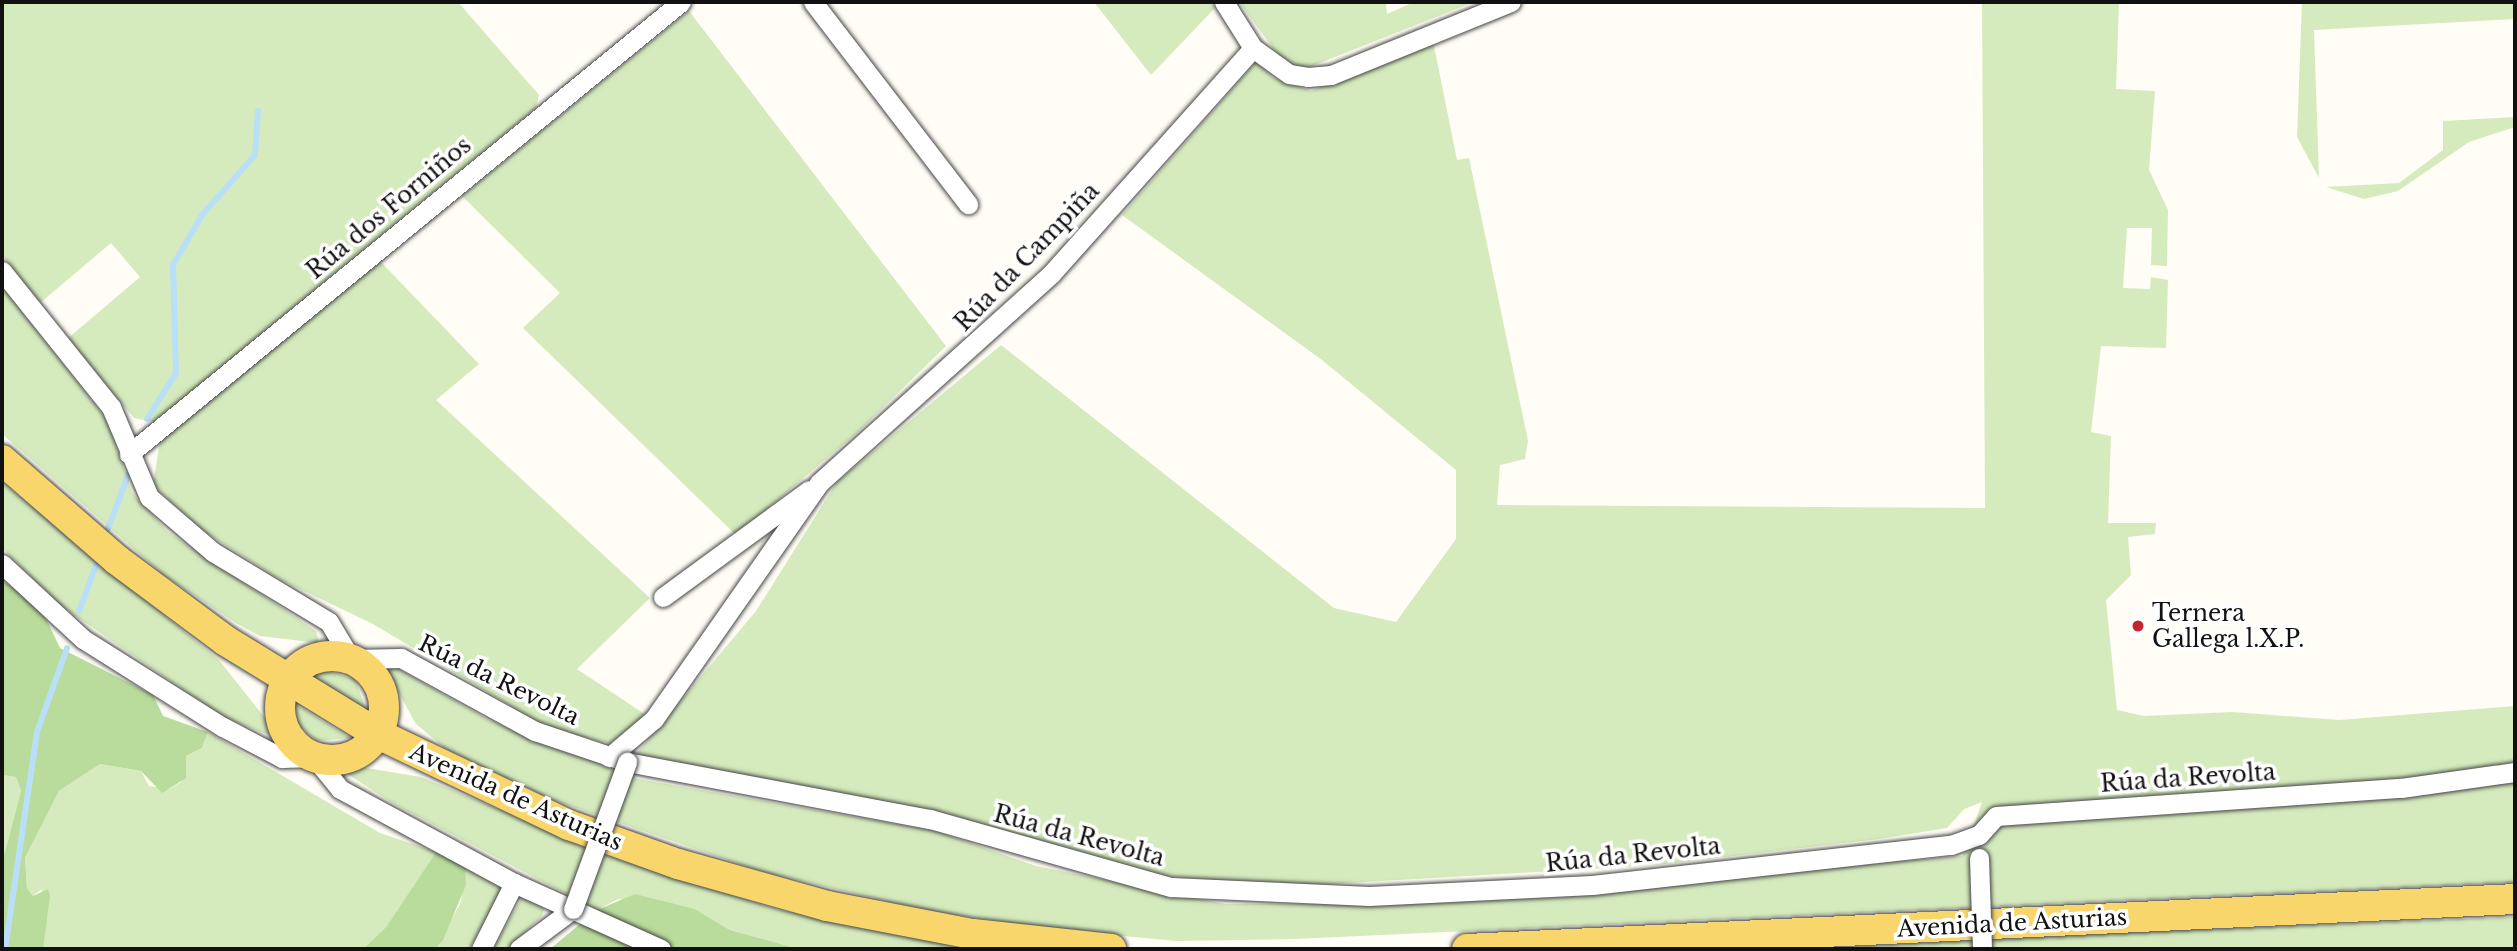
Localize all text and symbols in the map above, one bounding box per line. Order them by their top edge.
street label: Rúa dos Forniños [301,131,477,285]
street label: Rúa da Campiña [949,177,1105,337]
place label: Ternera Gallega l.X.P. [2152,599,2305,653]
marker: Ternera Gallega l.X.P. [2130,618,2146,634]
street label: Rúa da Revolta [414,629,584,731]
street label: Avenida de Asturias [405,737,627,857]
street label: Rúa da Revolta [2099,758,2277,798]
street label: Rúa da Revolta [990,800,1168,872]
street label: Rúa da Revolta [1544,832,1722,878]
street label: Avenida de Asturias [1896,903,2128,943]

